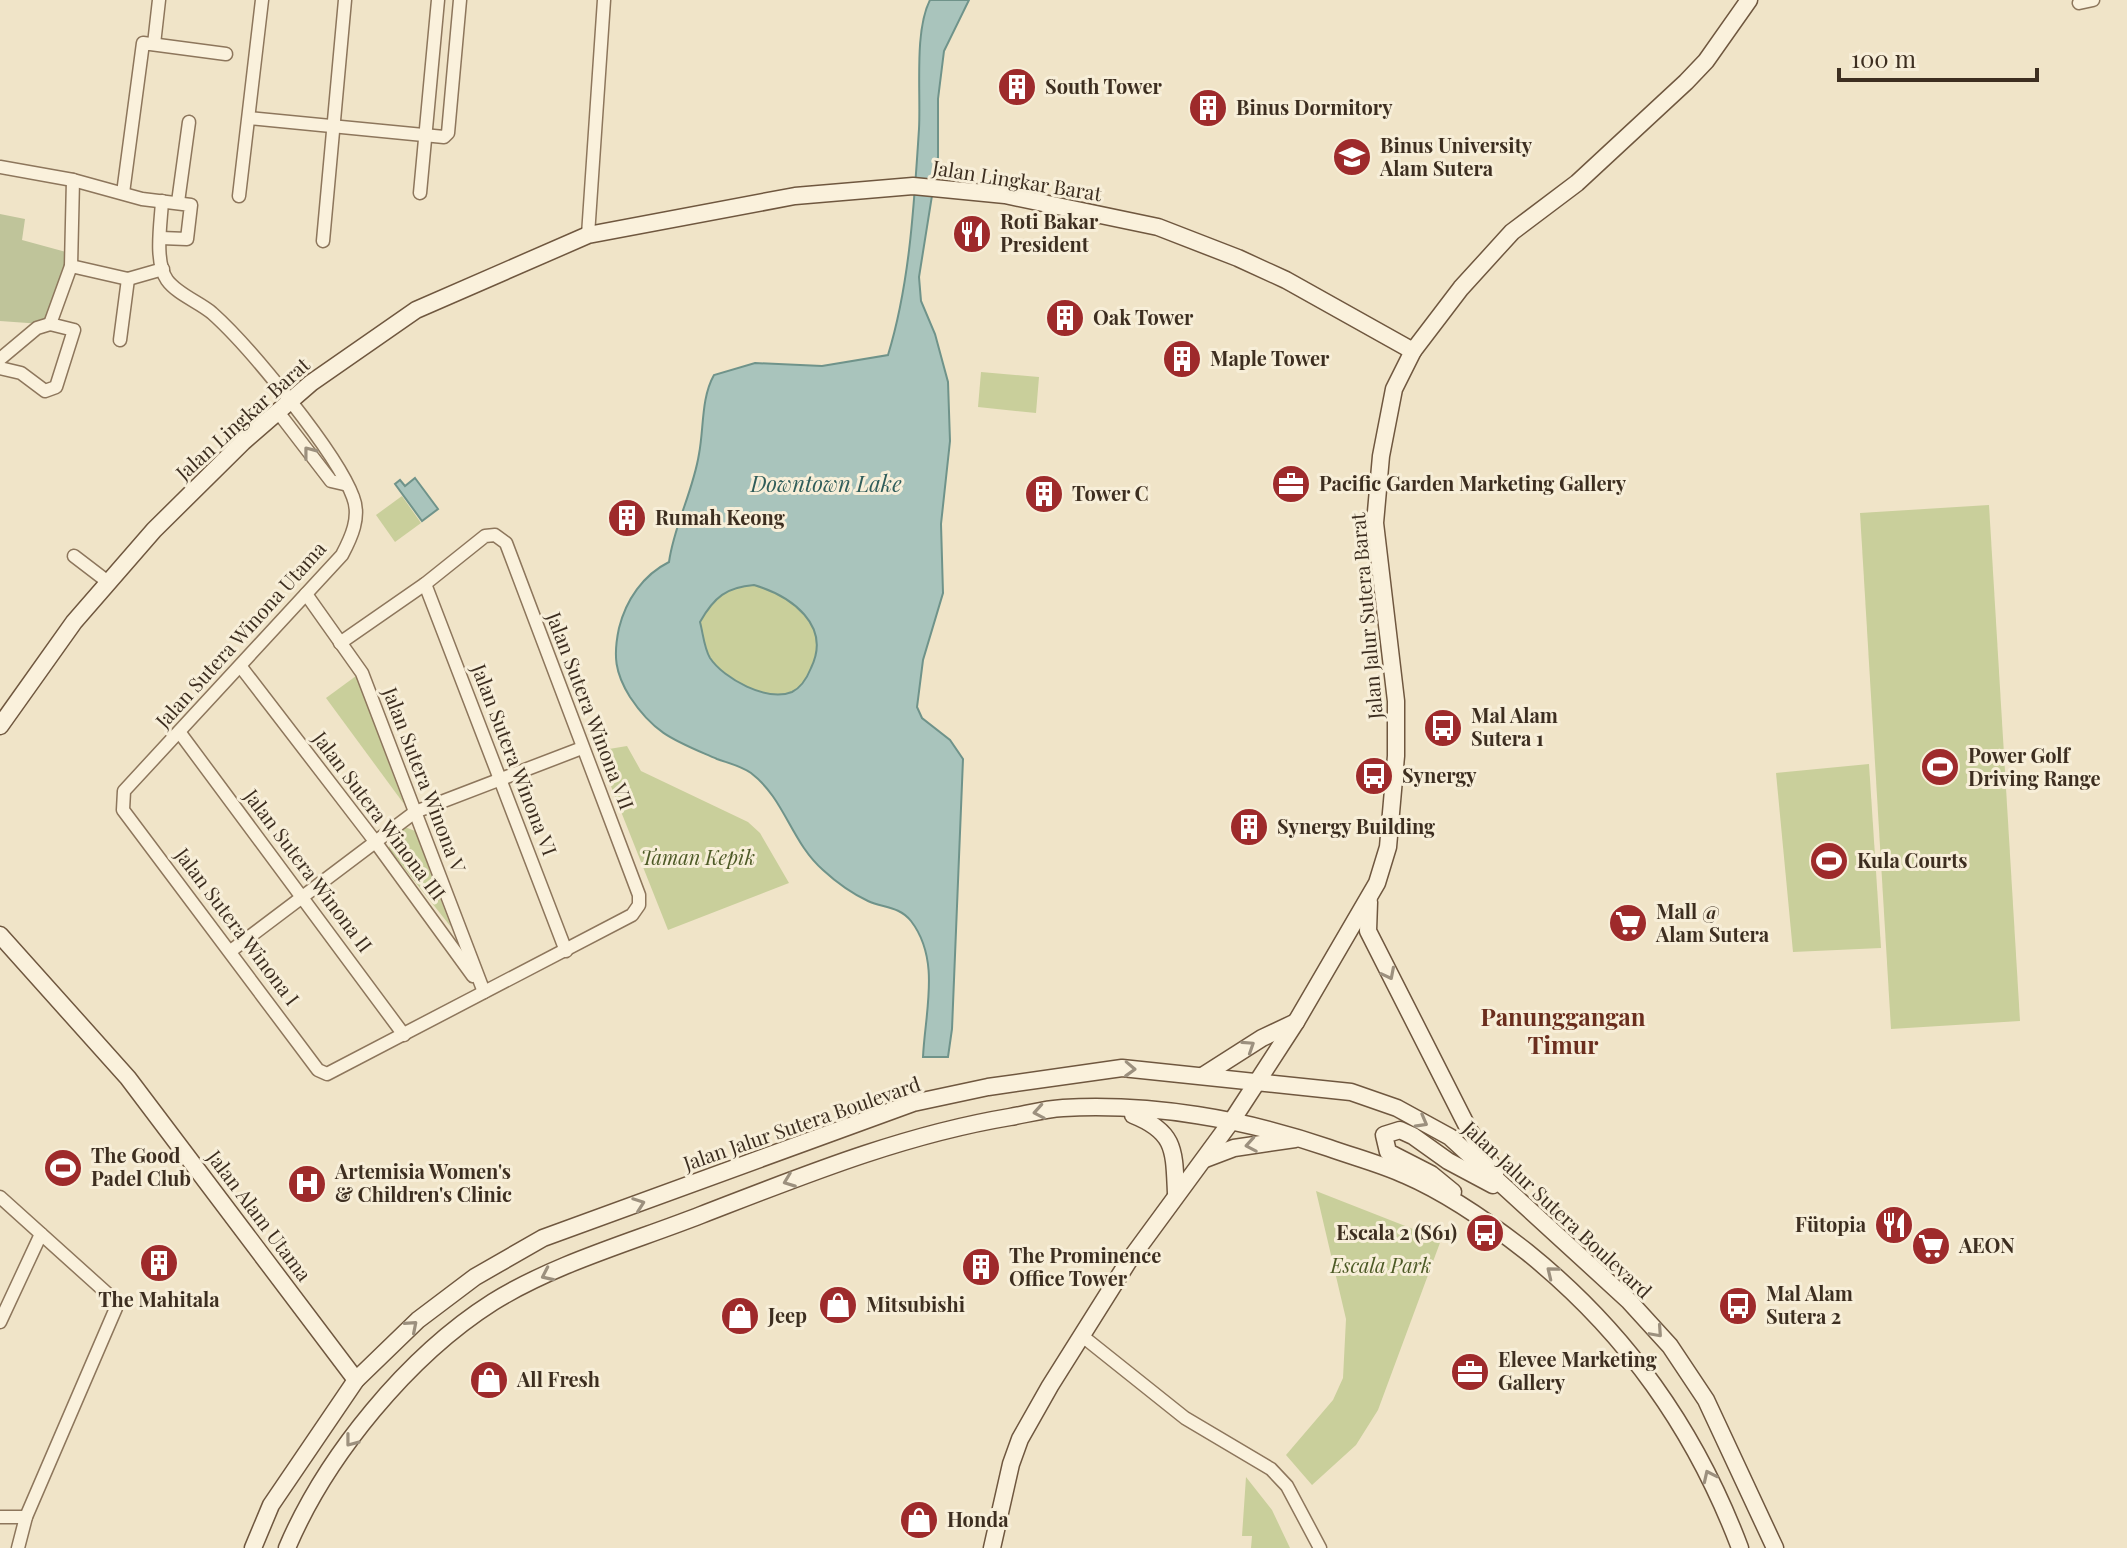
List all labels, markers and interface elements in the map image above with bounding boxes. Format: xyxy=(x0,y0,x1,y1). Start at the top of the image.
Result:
scale bar xyxy=(1839,32,2037,82)
text: 100 m xyxy=(1851,42,1916,74)
building icon: South Tower xyxy=(996,66,1038,108)
place label: South Tower xyxy=(1045,72,1162,99)
building icon: Binus Dormitory xyxy=(1187,87,1229,129)
place label: Binus Dormitory xyxy=(1236,93,1393,120)
place label: Binus University Alam Sutera xyxy=(1379,131,1533,181)
school or university icon: Binus University Alam Sutera xyxy=(1331,136,1373,178)
street label: Jalan Lingkar Barat xyxy=(930,153,1105,206)
place label: Roti Bakar President xyxy=(1000,207,1099,257)
restaurant icon: Roti Bakar President xyxy=(951,213,993,255)
building icon: Oak Tower xyxy=(1044,297,1086,339)
place label: Oak Tower xyxy=(1093,303,1194,330)
building icon: Maple Tower xyxy=(1161,338,1203,380)
place label: Maple Tower xyxy=(1210,344,1330,371)
street label: Jalan Lingkar Barat xyxy=(169,350,315,486)
one-way arrow xyxy=(304,446,318,461)
office icon: Pacific Garden Marketing Gallery xyxy=(1270,463,1312,505)
water label: Downtown Lake xyxy=(749,468,902,498)
place label: Pacific Garden Marketing Gallery xyxy=(1319,469,1627,496)
building icon: Tower C xyxy=(1023,473,1065,515)
place label: Tower C xyxy=(1072,479,1149,506)
building icon: Rumah Keong xyxy=(606,497,648,539)
place label: Rumah Keong xyxy=(655,503,785,530)
street label: Jalan Jalur Sutera Barat xyxy=(1343,511,1388,721)
street label: Jalan Sutera Winona Utama xyxy=(148,535,331,734)
street label: Jalan Sutera Winona VII xyxy=(541,607,642,813)
street label: Jalan Sutera Winona VI xyxy=(466,659,564,859)
street label: Jalan Sutera Winona V xyxy=(377,682,473,876)
place label: Mal Alam Sutera 1 xyxy=(1471,701,1558,751)
bus stop icon: Mal Alam Sutera 1 xyxy=(1422,707,1464,749)
street label: Jalan Sutera Winona III xyxy=(308,727,450,905)
place label: Power Golf Driving Range xyxy=(1968,741,2101,791)
sports icon: Power Golf Driving Range xyxy=(1919,746,1961,788)
bus stop icon: Synergy xyxy=(1353,755,1395,797)
place label: Synergy xyxy=(1402,761,1477,788)
building icon: Synergy Building xyxy=(1228,806,1270,848)
place label: Synergy Building xyxy=(1277,812,1435,839)
sports icon: Kula Courts xyxy=(1808,840,1850,882)
street label: Jalan Sutera Winona II xyxy=(169,841,306,1010)
street label: Jalan Sutera Winona I xyxy=(170,843,304,1011)
park label: Taman Kepik xyxy=(641,843,755,870)
place label: Kula Courts xyxy=(1857,846,1968,873)
place label: Mall @ Alam Sutera xyxy=(1655,897,1770,947)
supermarket icon: Mall @ Alam Sutera xyxy=(1607,902,1649,944)
one-way arrow xyxy=(1380,965,1395,980)
district label: Panunggangan Timur xyxy=(1481,1000,1646,1060)
one-way arrow xyxy=(1240,1041,1255,1056)
one-way arrow xyxy=(1124,1061,1137,1078)
street label: Jalan Jalur Sutera Boulevard xyxy=(678,1069,924,1176)
one-way arrow xyxy=(1032,1102,1046,1119)
one-way arrow xyxy=(1413,1112,1428,1128)
street label: Jalan Jalur Sutera Boulevard xyxy=(1457,1113,1659,1304)
one-way arrow xyxy=(1244,1136,1258,1153)
place label: The Good Padel Club xyxy=(91,1141,191,1191)
street label: Jalan Alam Utama xyxy=(201,1143,318,1286)
sports icon: The Good Padel Club xyxy=(42,1147,84,1189)
place label: Artemisia Women's & Children's Clinic xyxy=(334,1157,512,1207)
hospital icon: Artemisia Women's & Children's Clinic xyxy=(286,1163,328,1205)
one-way arrow xyxy=(783,1171,797,1188)
one-way arrow xyxy=(631,1197,645,1213)
restaurant icon: Fütopia xyxy=(1873,1204,1915,1246)
place label: Fütopia xyxy=(1795,1210,1867,1237)
bus stop icon: Escala 2 (S61) xyxy=(1464,1212,1506,1254)
place label: Escala 2 (S61) xyxy=(1336,1218,1457,1245)
supermarket icon: AEON xyxy=(1910,1225,1952,1267)
place label: AEON xyxy=(1958,1231,2015,1258)
place label: The Prominence Office Tower xyxy=(1009,1241,1161,1291)
building icon: The Mahitala xyxy=(138,1242,180,1284)
building icon: The Prominence Office Tower xyxy=(960,1246,1002,1288)
park label: Escala Park xyxy=(1330,1251,1431,1278)
one-way arrow xyxy=(540,1265,555,1281)
one-way arrow xyxy=(1546,1268,1561,1282)
place label: Mal Alam Sutera 2 xyxy=(1766,1279,1853,1329)
shop icon: Mitsubishi xyxy=(817,1284,859,1326)
place label: The Mahitala xyxy=(98,1285,220,1312)
bus stop icon: Mal Alam Sutera 2 xyxy=(1717,1285,1759,1327)
place label: Mitsubishi xyxy=(866,1290,965,1317)
shop icon: Jeep xyxy=(719,1295,761,1337)
place label: Jeep xyxy=(767,1301,807,1328)
one-way arrow xyxy=(402,1321,417,1336)
one-way arrow xyxy=(1647,1322,1661,1337)
place label: Elevee Marketing Gallery xyxy=(1498,1345,1657,1395)
office icon: Elevee Marketing Gallery xyxy=(1449,1351,1491,1393)
shop icon: All Fresh xyxy=(468,1359,510,1401)
place label: All Fresh xyxy=(516,1365,600,1392)
one-way arrow xyxy=(347,1432,361,1447)
one-way arrow xyxy=(1703,1470,1719,1485)
shop icon: Honda xyxy=(898,1499,940,1541)
place label: Honda xyxy=(947,1505,1009,1532)

